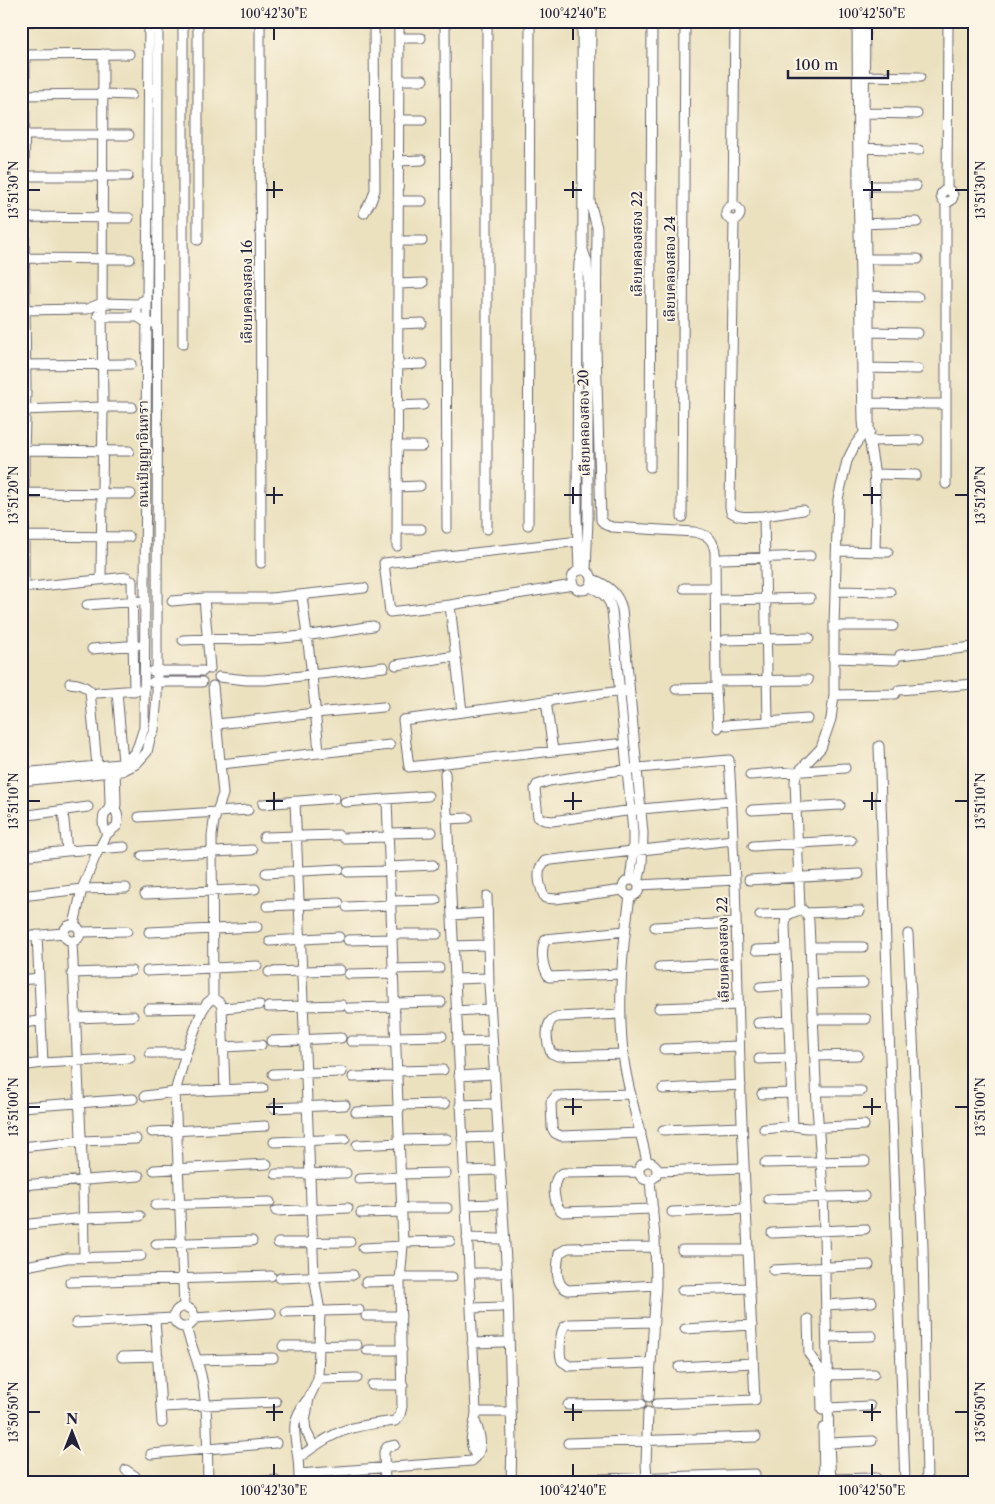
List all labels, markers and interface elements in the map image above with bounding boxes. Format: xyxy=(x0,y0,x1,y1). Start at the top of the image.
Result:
text: 100°42'30"E xyxy=(241,6,307,21)
text: 100°42'40"E xyxy=(540,6,606,21)
text: 100°42'50"E xyxy=(839,6,905,21)
scale bar xyxy=(788,48,888,80)
text: 100 m xyxy=(795,55,838,74)
text: 13°51'30"N xyxy=(6,161,21,219)
text: 13°51'30"N xyxy=(973,161,988,219)
street label: เลียบคลองสอง 22 xyxy=(628,191,646,297)
street label: เลียบคลองสอง 24 xyxy=(661,216,679,322)
street label: เลียบคลองสอง 16 xyxy=(238,240,256,344)
street label: เลียบคลองสอง 20 xyxy=(574,369,594,477)
street label: ถนนปัญญาอินทรา xyxy=(134,400,152,508)
text: 13°51'20"N xyxy=(6,466,21,524)
text: 13°51'20"N xyxy=(973,466,988,524)
text: 13°51'10"N xyxy=(6,773,21,829)
text: 13°51'10"N xyxy=(973,773,988,829)
street label: เลียบคลองสอง 22 xyxy=(713,897,733,1003)
text: 13°51'00"N xyxy=(6,1077,21,1137)
text: 13°51'00"N xyxy=(973,1077,988,1137)
text: 13°50'50"N xyxy=(6,1382,21,1442)
text: 13°50'50"N xyxy=(973,1382,988,1442)
north arrow xyxy=(48,1406,98,1456)
text: N xyxy=(66,1410,78,1428)
text: 100°42'30"E xyxy=(241,1483,307,1498)
text: 100°42'40"E xyxy=(540,1483,606,1498)
text: 100°42'50"E xyxy=(839,1483,905,1498)

